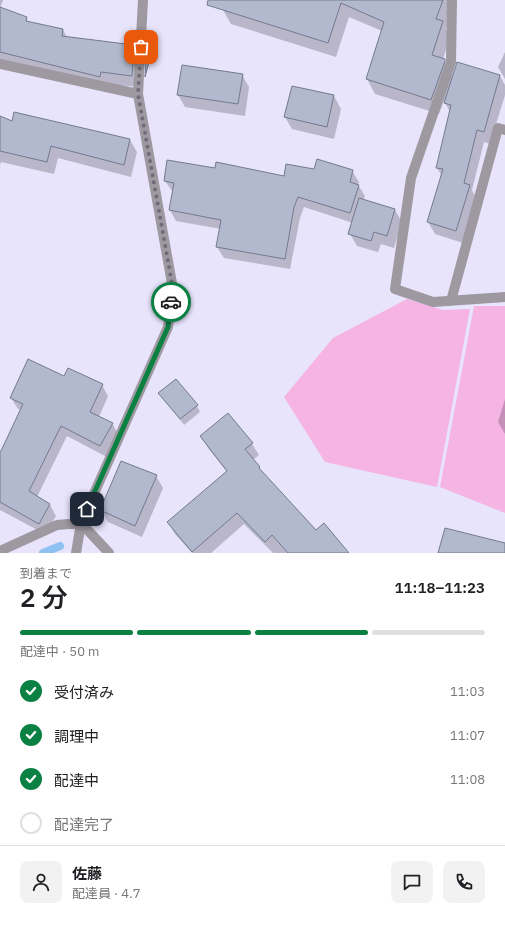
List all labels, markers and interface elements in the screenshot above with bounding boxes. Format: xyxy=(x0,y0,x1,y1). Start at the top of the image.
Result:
pin xyxy=(124,30,158,64)
icon: bag xyxy=(130,36,152,58)
courier xyxy=(151,282,191,322)
icon: car xyxy=(160,291,182,313)
pin xyxy=(70,492,104,526)
icon: home xyxy=(76,498,98,520)
text: 到着まで xyxy=(20,565,72,582)
text: 11:18–11:23 xyxy=(395,578,485,597)
text: 2 分 xyxy=(20,580,68,614)
text: 配達中 · 50 m xyxy=(20,643,99,660)
icon: check xyxy=(20,680,42,702)
text: 受付済み xyxy=(54,683,114,702)
text: 11:03 xyxy=(450,683,485,700)
icon: check xyxy=(20,724,42,746)
text: 調理中 xyxy=(54,727,99,746)
text: 11:07 xyxy=(450,727,485,744)
icon: check xyxy=(20,768,42,790)
text: 配達中 xyxy=(54,771,99,790)
text: 11:08 xyxy=(450,771,485,788)
text: 配達完了 xyxy=(54,815,114,834)
button: person xyxy=(20,861,62,903)
button: chat xyxy=(391,861,433,903)
button: phone xyxy=(443,861,485,903)
text: 佐藤 xyxy=(72,864,102,883)
text: 配達員 · 4.7 xyxy=(72,885,141,902)

